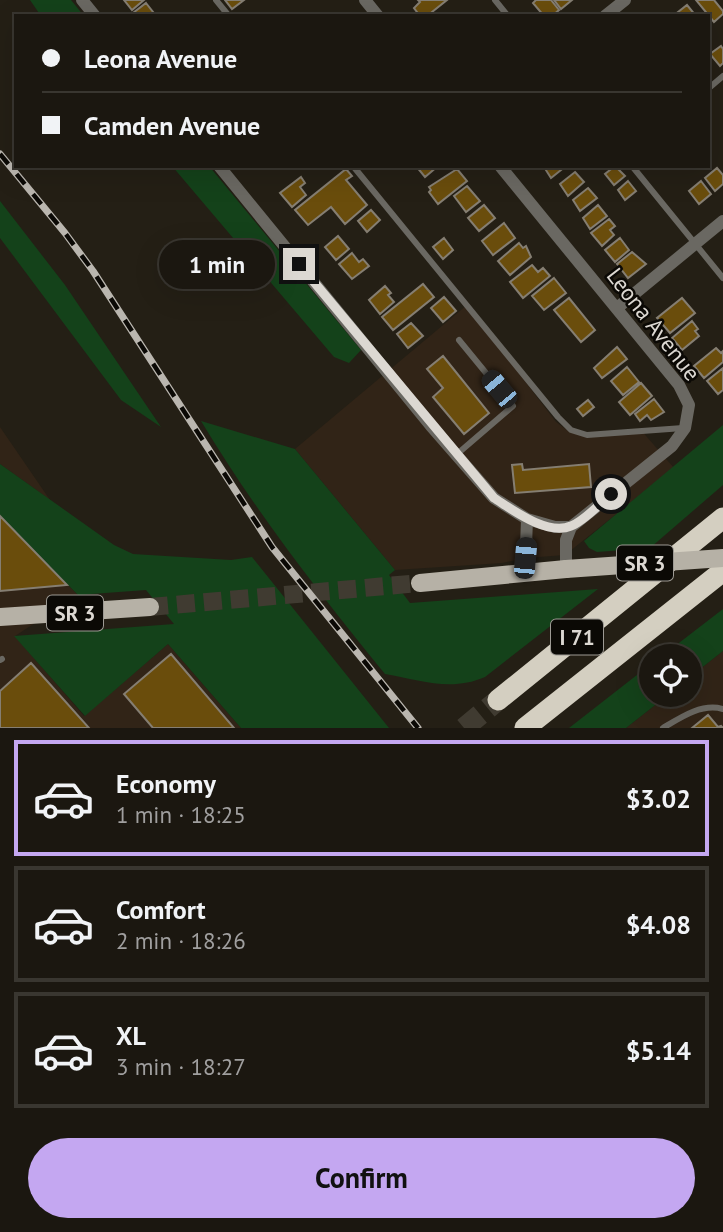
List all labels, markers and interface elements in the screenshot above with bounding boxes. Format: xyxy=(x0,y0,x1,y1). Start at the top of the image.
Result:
text: Leona Avenue xyxy=(84,42,237,75)
text: Camden Avenue xyxy=(84,109,260,142)
callout: 1 min xyxy=(159,240,274,288)
route end xyxy=(283,248,315,280)
text: 1 min xyxy=(189,250,245,279)
street label: Leona Avenue xyxy=(601,262,707,386)
car xyxy=(478,366,521,412)
route start xyxy=(595,478,627,510)
car xyxy=(513,536,538,580)
road number: SR 3 xyxy=(617,546,673,580)
road number: SR 3 xyxy=(47,596,103,630)
road number: I 71 xyxy=(551,620,603,654)
map controls xyxy=(639,644,702,707)
button: locate xyxy=(639,644,702,707)
icon: car xyxy=(32,767,95,830)
text: Economy xyxy=(116,767,216,800)
text: $3.02 xyxy=(626,782,691,815)
text: 1 min · 18:25 xyxy=(116,800,246,829)
icon: car xyxy=(32,893,95,956)
text: Comfort xyxy=(116,893,206,926)
text: $4.08 xyxy=(626,908,691,941)
text: 2 min · 18:26 xyxy=(116,926,246,955)
icon: car xyxy=(32,1019,95,1082)
text: XL xyxy=(116,1019,146,1052)
text: $5.14 xyxy=(626,1034,691,1067)
text: 3 min · 18:27 xyxy=(116,1052,246,1081)
button: Confirm xyxy=(28,1138,695,1218)

